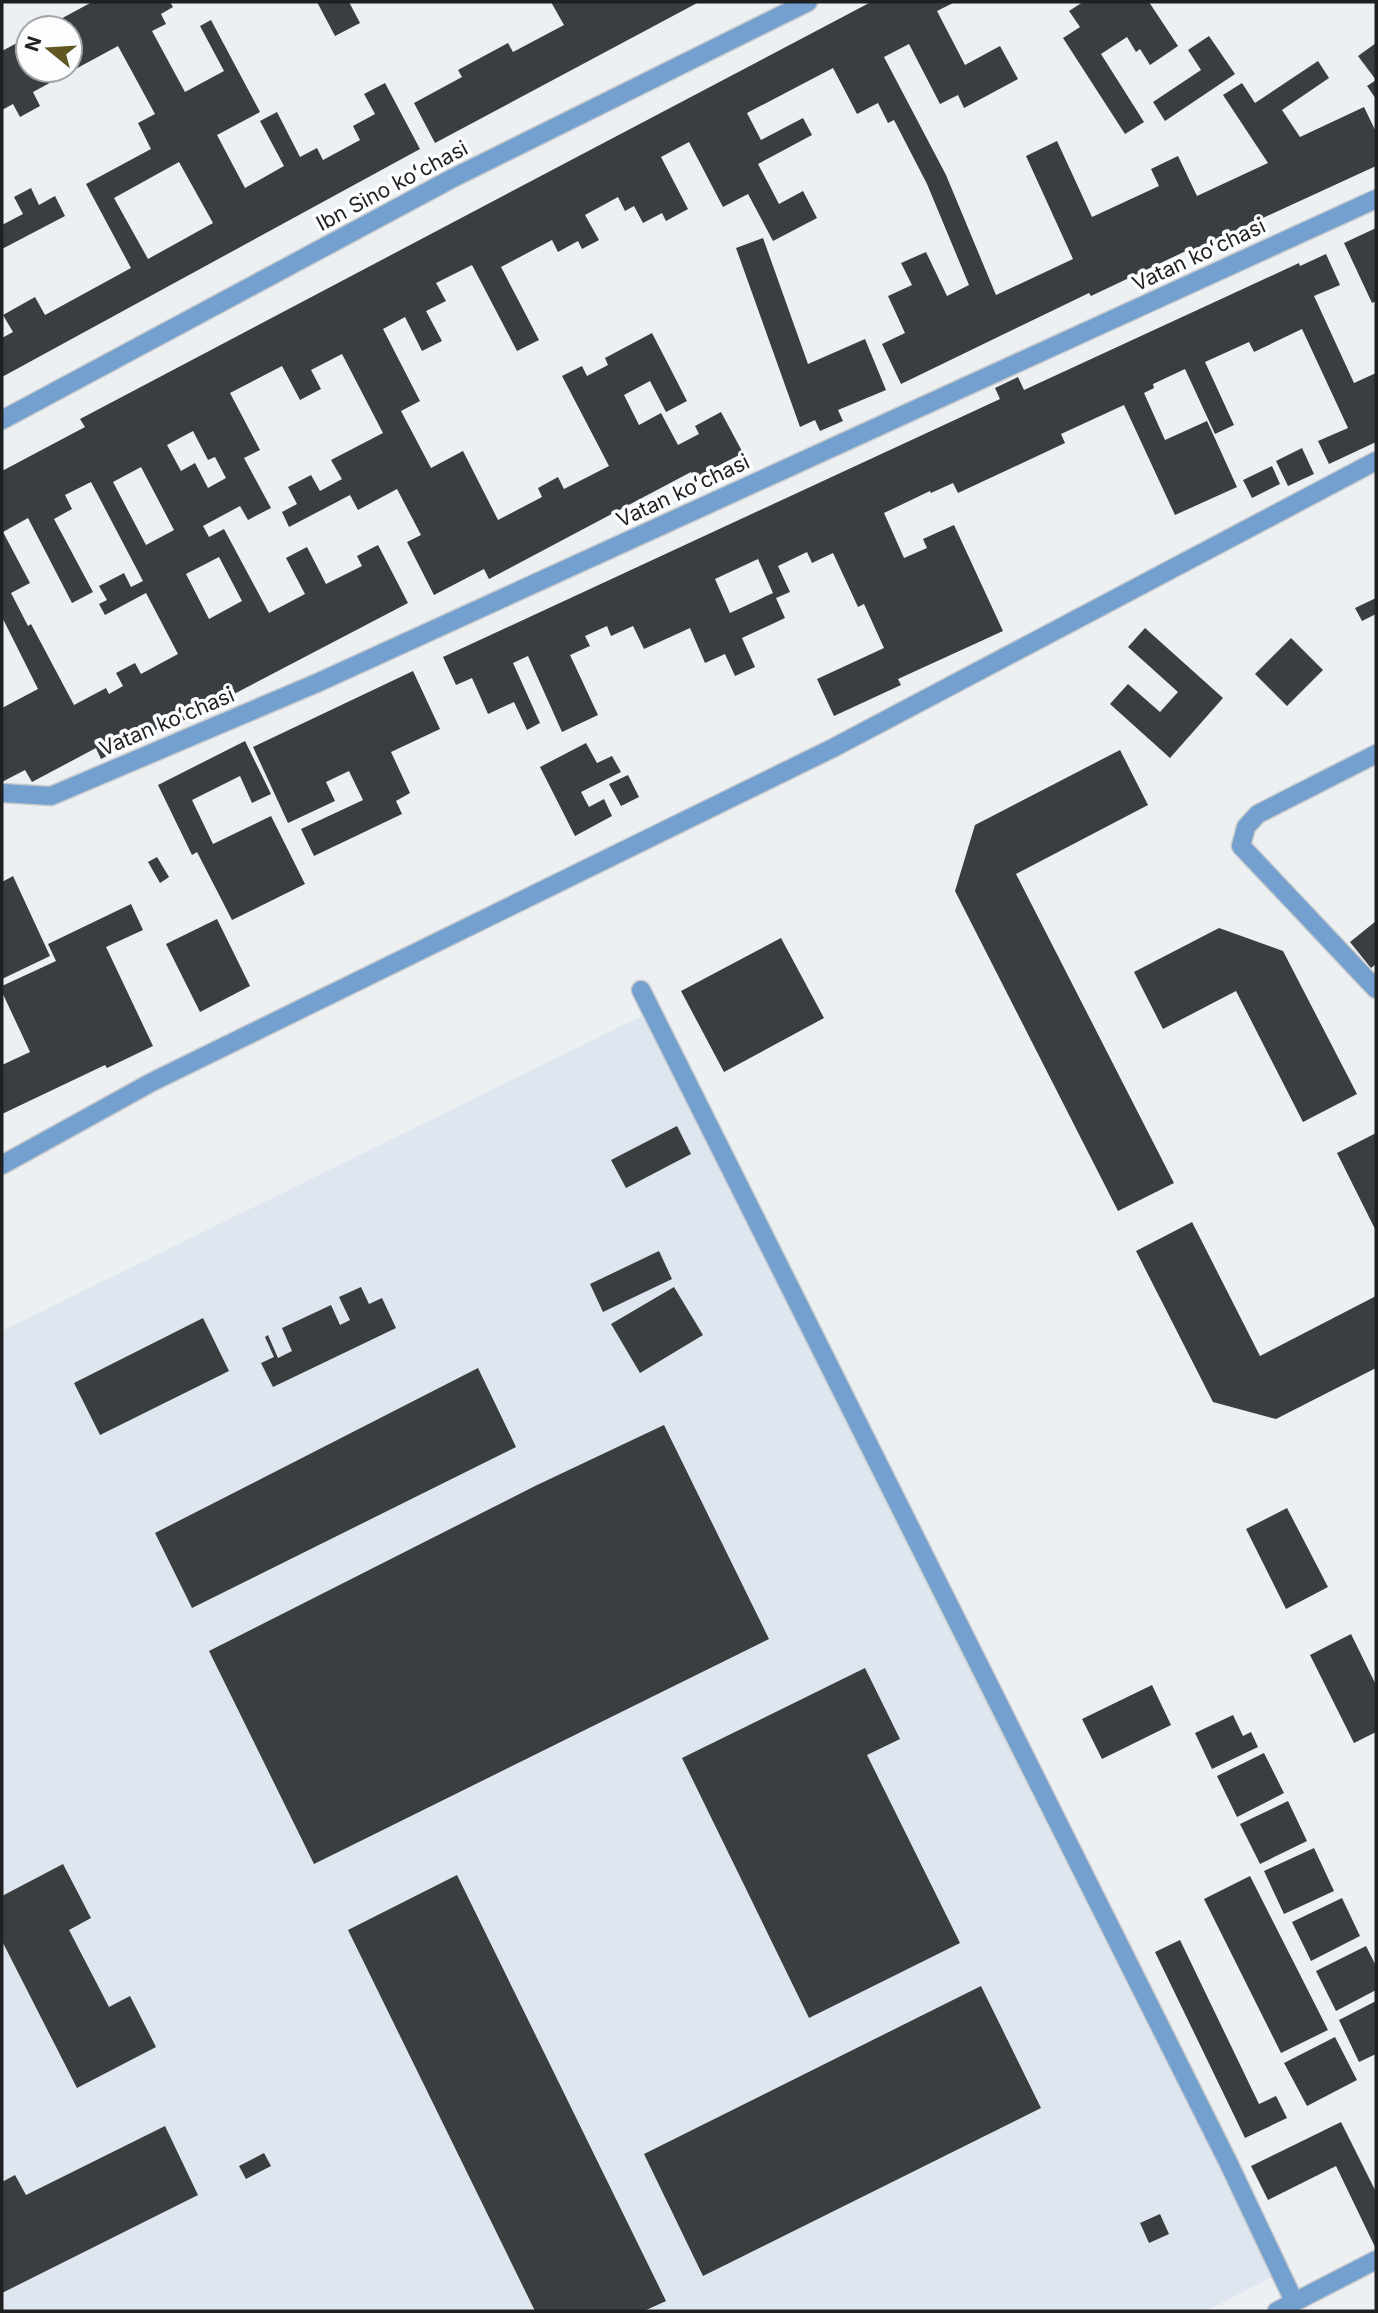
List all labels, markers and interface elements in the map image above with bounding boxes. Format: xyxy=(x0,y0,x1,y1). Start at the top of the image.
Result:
north arrow xyxy=(14,14,84,84)
text: N xyxy=(20,33,46,54)
street label: Ibn Sino koʻchasi xyxy=(312,135,472,236)
street label: Vatan koʻchasi xyxy=(1128,213,1269,296)
street label: Vatan koʻchasi xyxy=(612,449,753,532)
street label: Vatan koʻchasi xyxy=(96,682,238,761)

